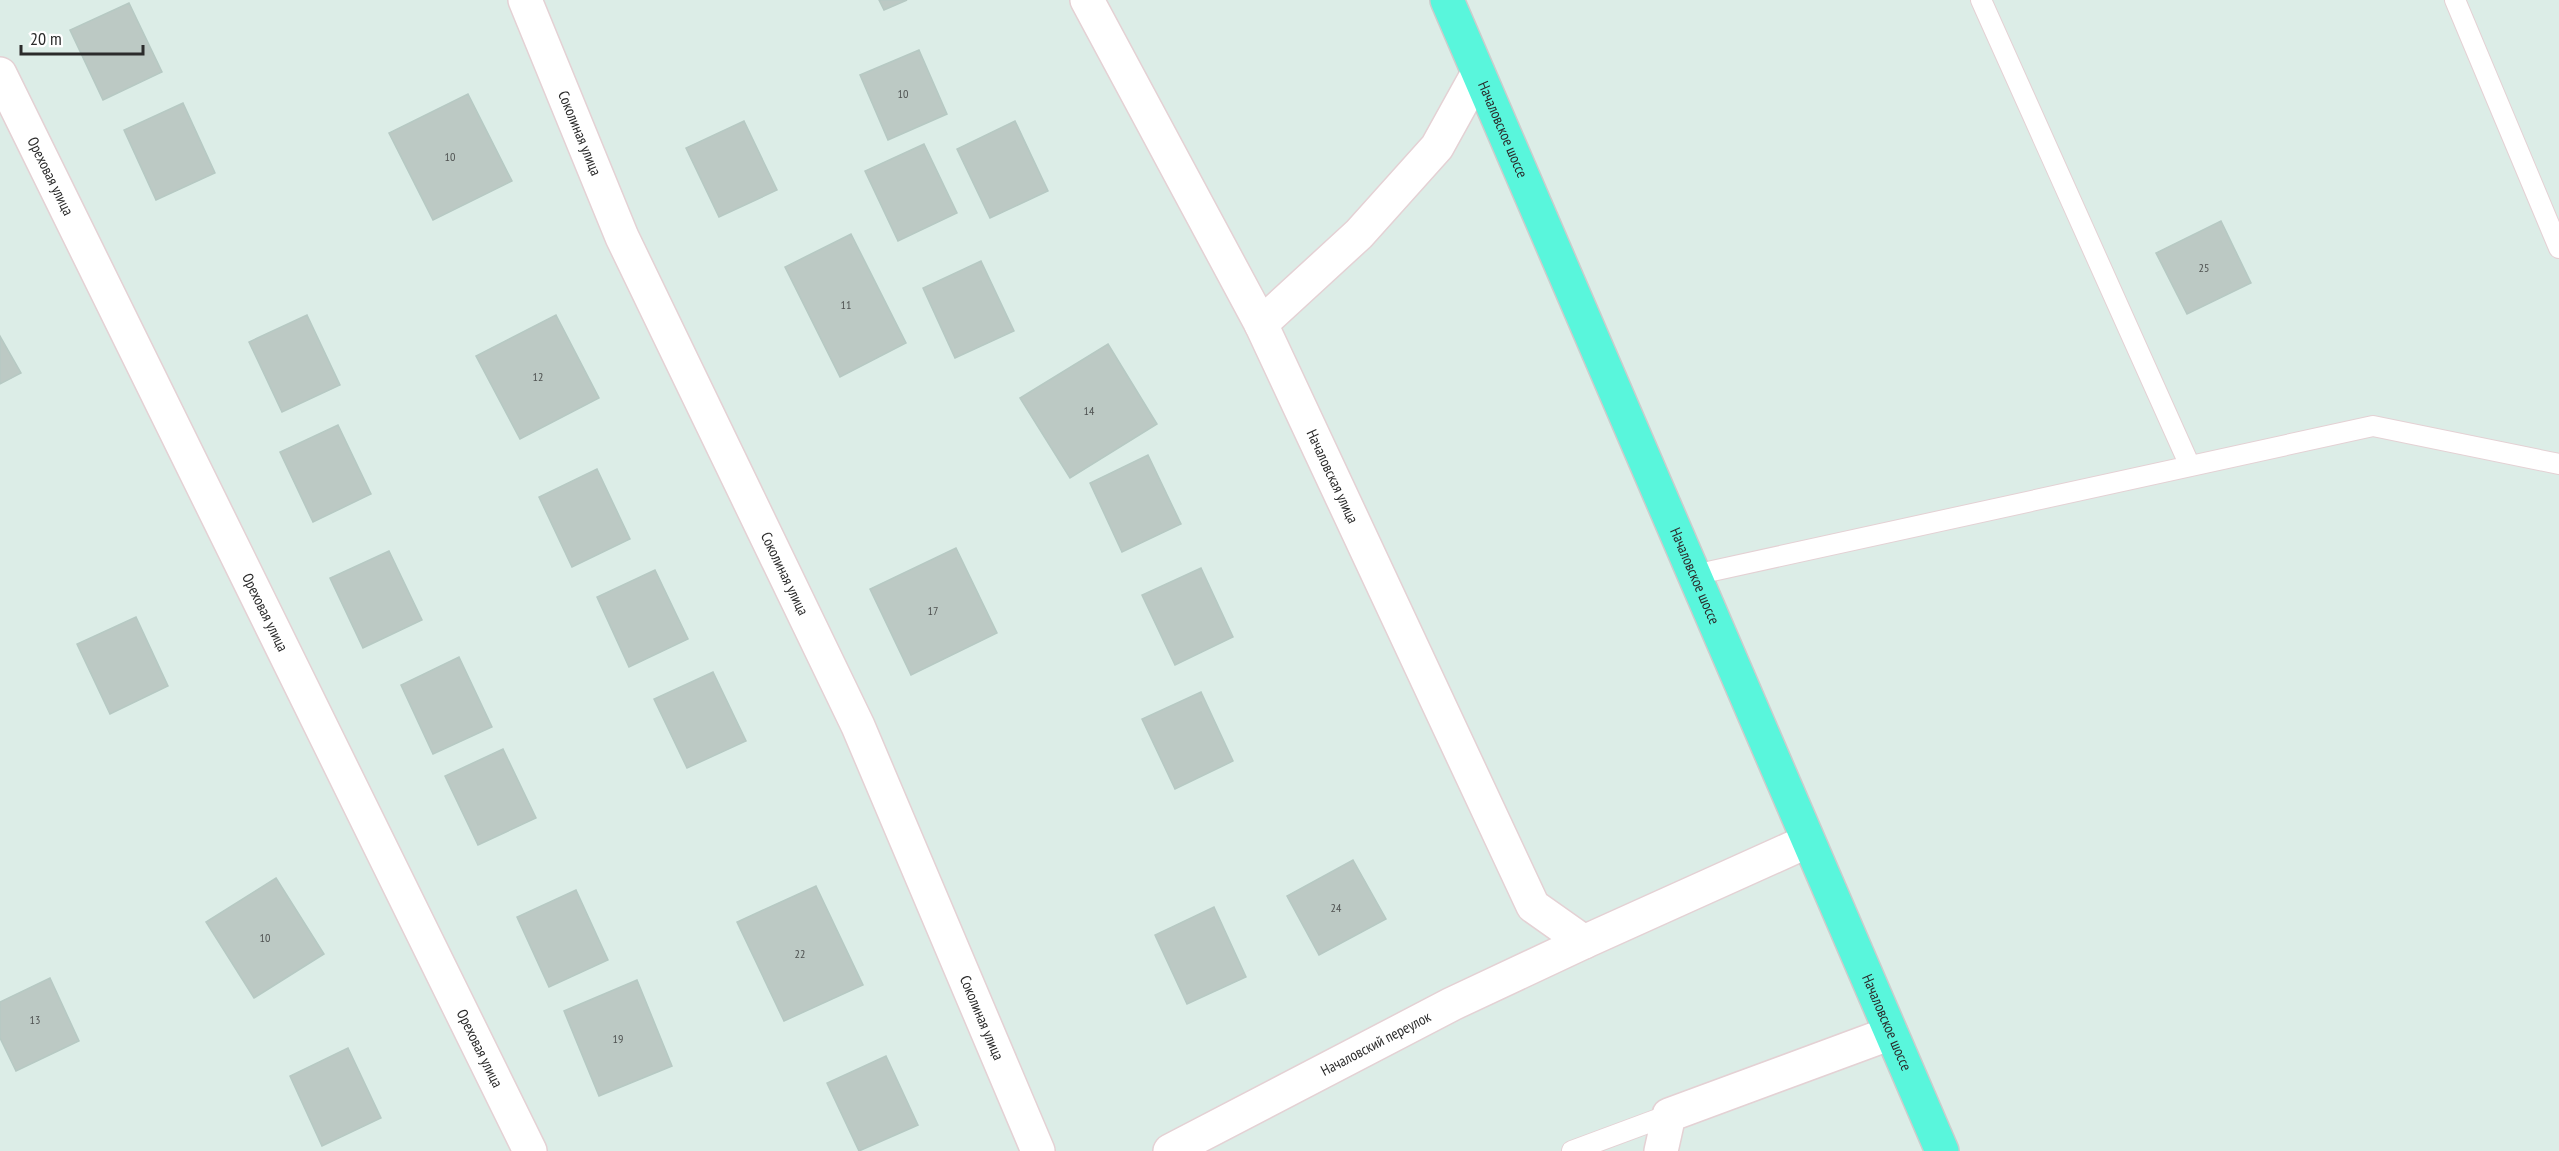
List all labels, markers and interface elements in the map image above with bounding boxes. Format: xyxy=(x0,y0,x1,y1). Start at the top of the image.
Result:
scale bar xyxy=(21,18,142,56)
text: 20 m xyxy=(30,27,62,50)
street label: Началовское шоссе xyxy=(1474,78,1532,181)
house number: 10 xyxy=(898,86,908,101)
street label: Соколиная улица xyxy=(554,88,606,178)
street label: Ореховая улица xyxy=(23,134,78,218)
house number: 10 xyxy=(445,149,455,164)
house number: 25 xyxy=(2199,260,2209,275)
house number: 11 xyxy=(841,297,851,312)
house number: 12 xyxy=(533,369,543,384)
house number: 14 xyxy=(1084,403,1095,418)
street label: Началовская улица xyxy=(1303,426,1363,526)
street label: Началовское шоссе xyxy=(1666,525,1724,627)
street label: Соколиная улица xyxy=(757,529,813,618)
street label: Ореховая улица xyxy=(238,570,293,654)
house number: 17 xyxy=(928,603,938,618)
house number: 24 xyxy=(1331,900,1342,915)
house number: 10 xyxy=(260,930,270,945)
house number: 22 xyxy=(795,946,805,961)
street label: Началовское шоссе xyxy=(1858,971,1916,1073)
street label: Соколиная улица xyxy=(956,972,1008,1063)
street label: Ореховая улица xyxy=(453,1006,507,1091)
street label: Началовский переулок xyxy=(1317,1007,1434,1080)
house number: 13 xyxy=(30,1012,40,1027)
house number: 19 xyxy=(613,1031,623,1046)

